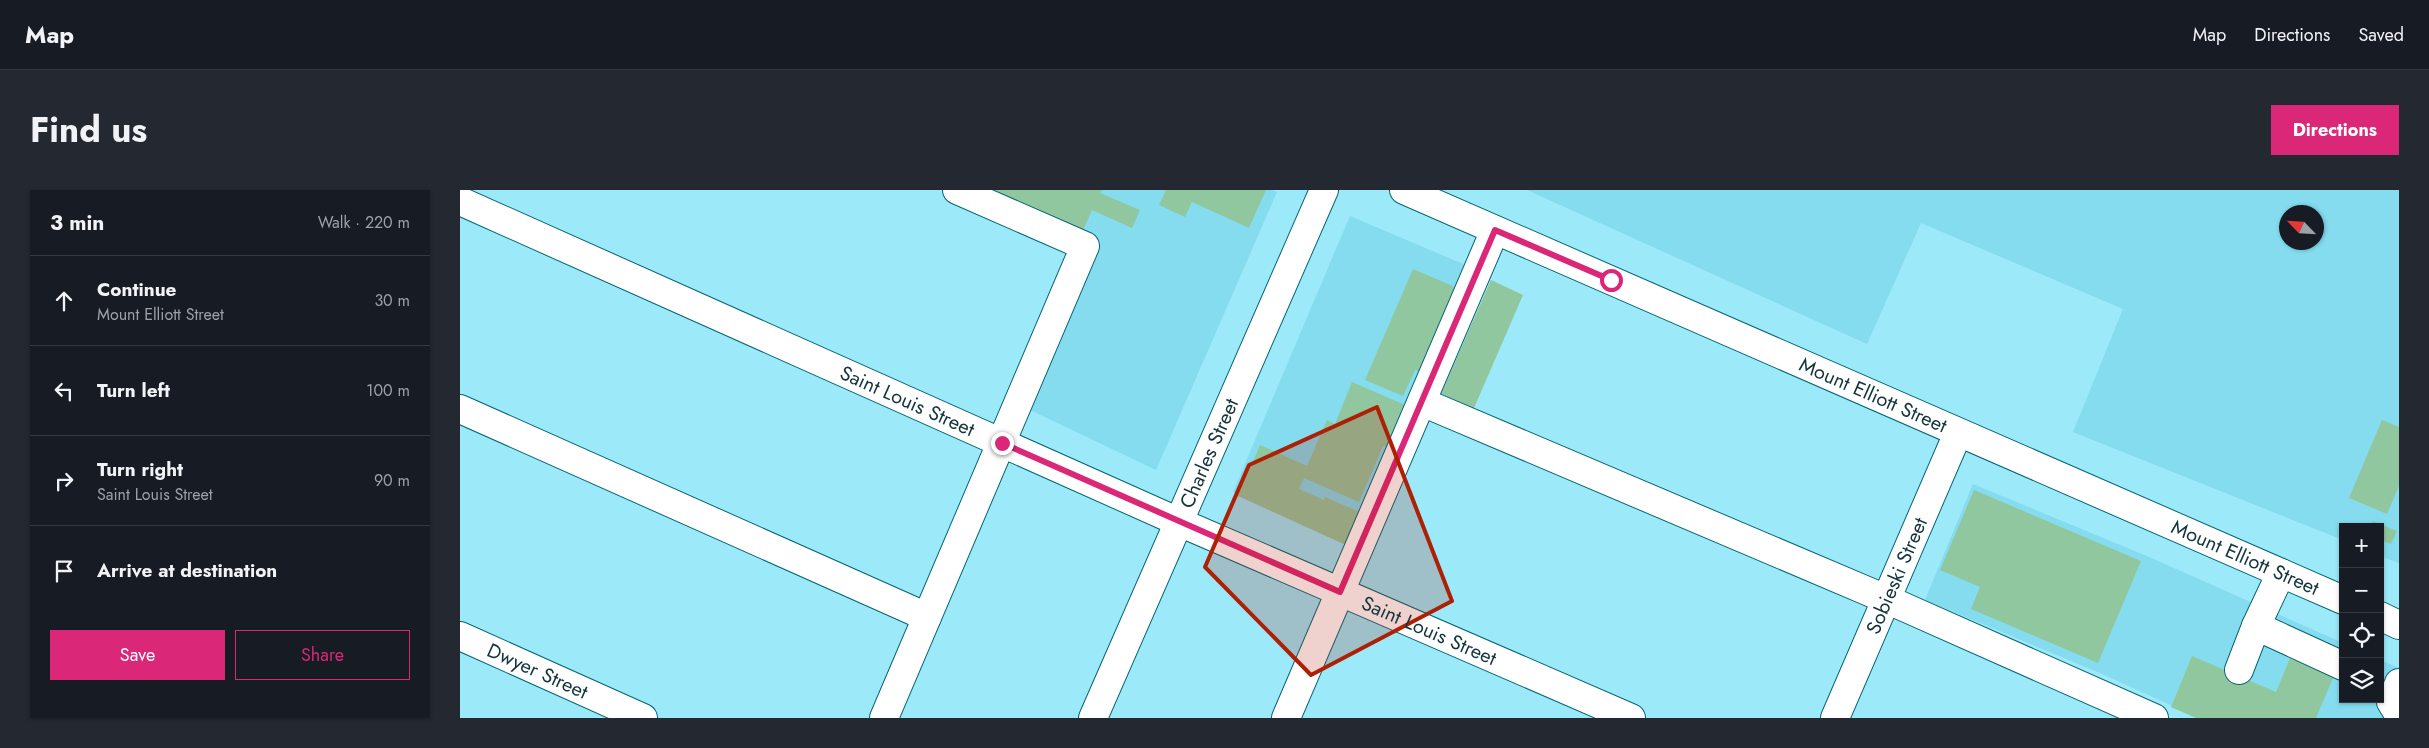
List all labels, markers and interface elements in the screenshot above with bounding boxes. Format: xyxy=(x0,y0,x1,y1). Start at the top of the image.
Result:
text: Map xyxy=(25,17,74,52)
text: Map xyxy=(2193,22,2226,48)
text: Directions xyxy=(2254,22,2330,48)
text: Saved xyxy=(2358,22,2404,48)
text: Find us xyxy=(30,105,147,155)
button: Directions xyxy=(2271,105,2399,155)
north arrow xyxy=(2279,205,2324,250)
text: 3 min xyxy=(50,208,104,238)
text: Walk · 220 m xyxy=(318,211,410,234)
route start xyxy=(1600,269,1623,292)
text: Continue xyxy=(97,276,176,303)
icon: ahead xyxy=(50,287,78,315)
text: 30 m xyxy=(374,289,410,312)
text: Mount Elliott Street xyxy=(97,303,224,326)
street label: Mount Elliott Street xyxy=(1795,350,1952,440)
street label: Saint Louis Street xyxy=(836,358,980,444)
icon: left xyxy=(50,377,78,405)
text: Turn left xyxy=(97,377,170,404)
text: 100 m xyxy=(366,379,410,402)
street label: Charles Street xyxy=(1172,393,1246,513)
route end xyxy=(991,432,1014,455)
text: Turn right xyxy=(97,456,183,483)
icon: right xyxy=(50,467,78,495)
text: 90 m xyxy=(374,469,410,492)
text: Saint Louis Street xyxy=(97,483,213,506)
street label: Mount Elliott Street xyxy=(2167,512,2324,602)
street label: Sobieski Street xyxy=(1858,513,1935,639)
map controls xyxy=(2339,523,2384,703)
button: + xyxy=(2339,523,2384,568)
icon: arrive xyxy=(50,557,78,585)
text: Arrive at destination xyxy=(97,557,277,584)
button: − xyxy=(2339,568,2384,613)
street label: Saint Louis Street xyxy=(1357,588,1501,673)
button: locate xyxy=(2339,613,2384,658)
button: Save xyxy=(50,630,225,680)
button: Share xyxy=(235,630,410,680)
street label: Dwyer Street xyxy=(483,636,593,706)
button: layers xyxy=(2339,658,2384,703)

